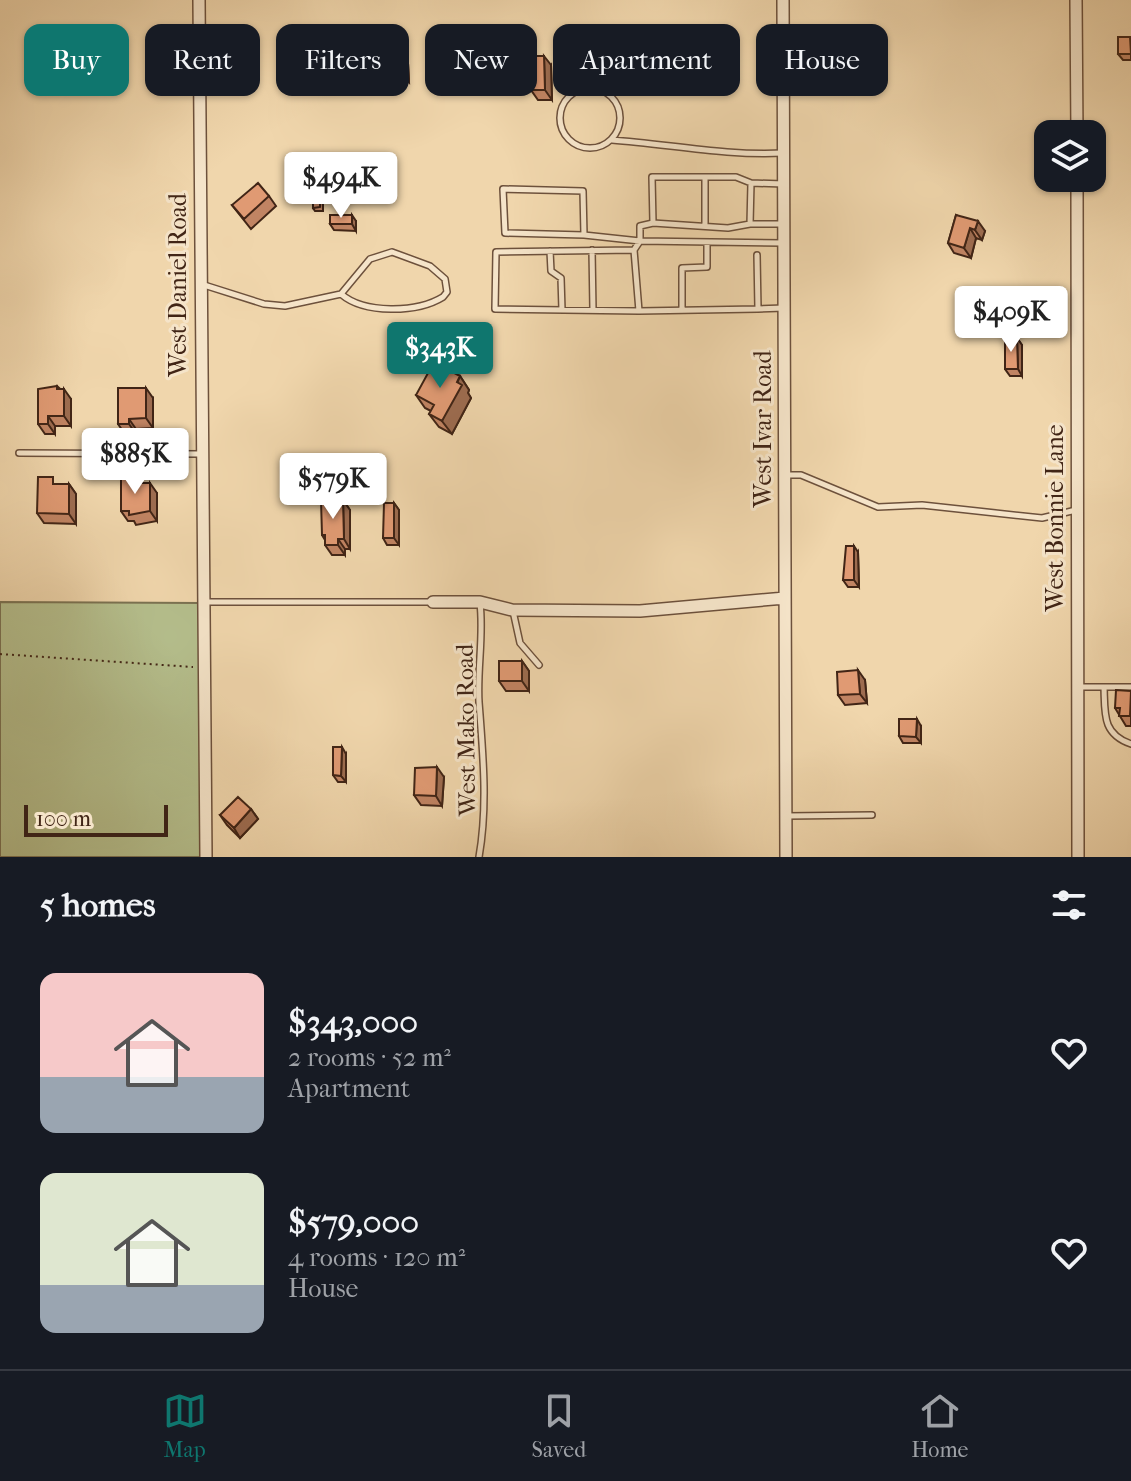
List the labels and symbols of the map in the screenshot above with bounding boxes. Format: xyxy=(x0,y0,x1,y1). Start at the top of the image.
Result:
pin: $494K xyxy=(285,152,397,220)
street label: West Daniel Road xyxy=(164,192,192,378)
pin: $409K xyxy=(955,286,1067,354)
pin: $343K xyxy=(384,322,496,390)
street label: West Ivar Road xyxy=(749,350,777,508)
street label: West Bonnie Lane xyxy=(1041,424,1069,613)
pin: $885K xyxy=(79,428,191,496)
pin: $579K xyxy=(277,453,389,521)
street label: West Mako Road xyxy=(450,643,482,817)
scale bar xyxy=(24,801,168,837)

